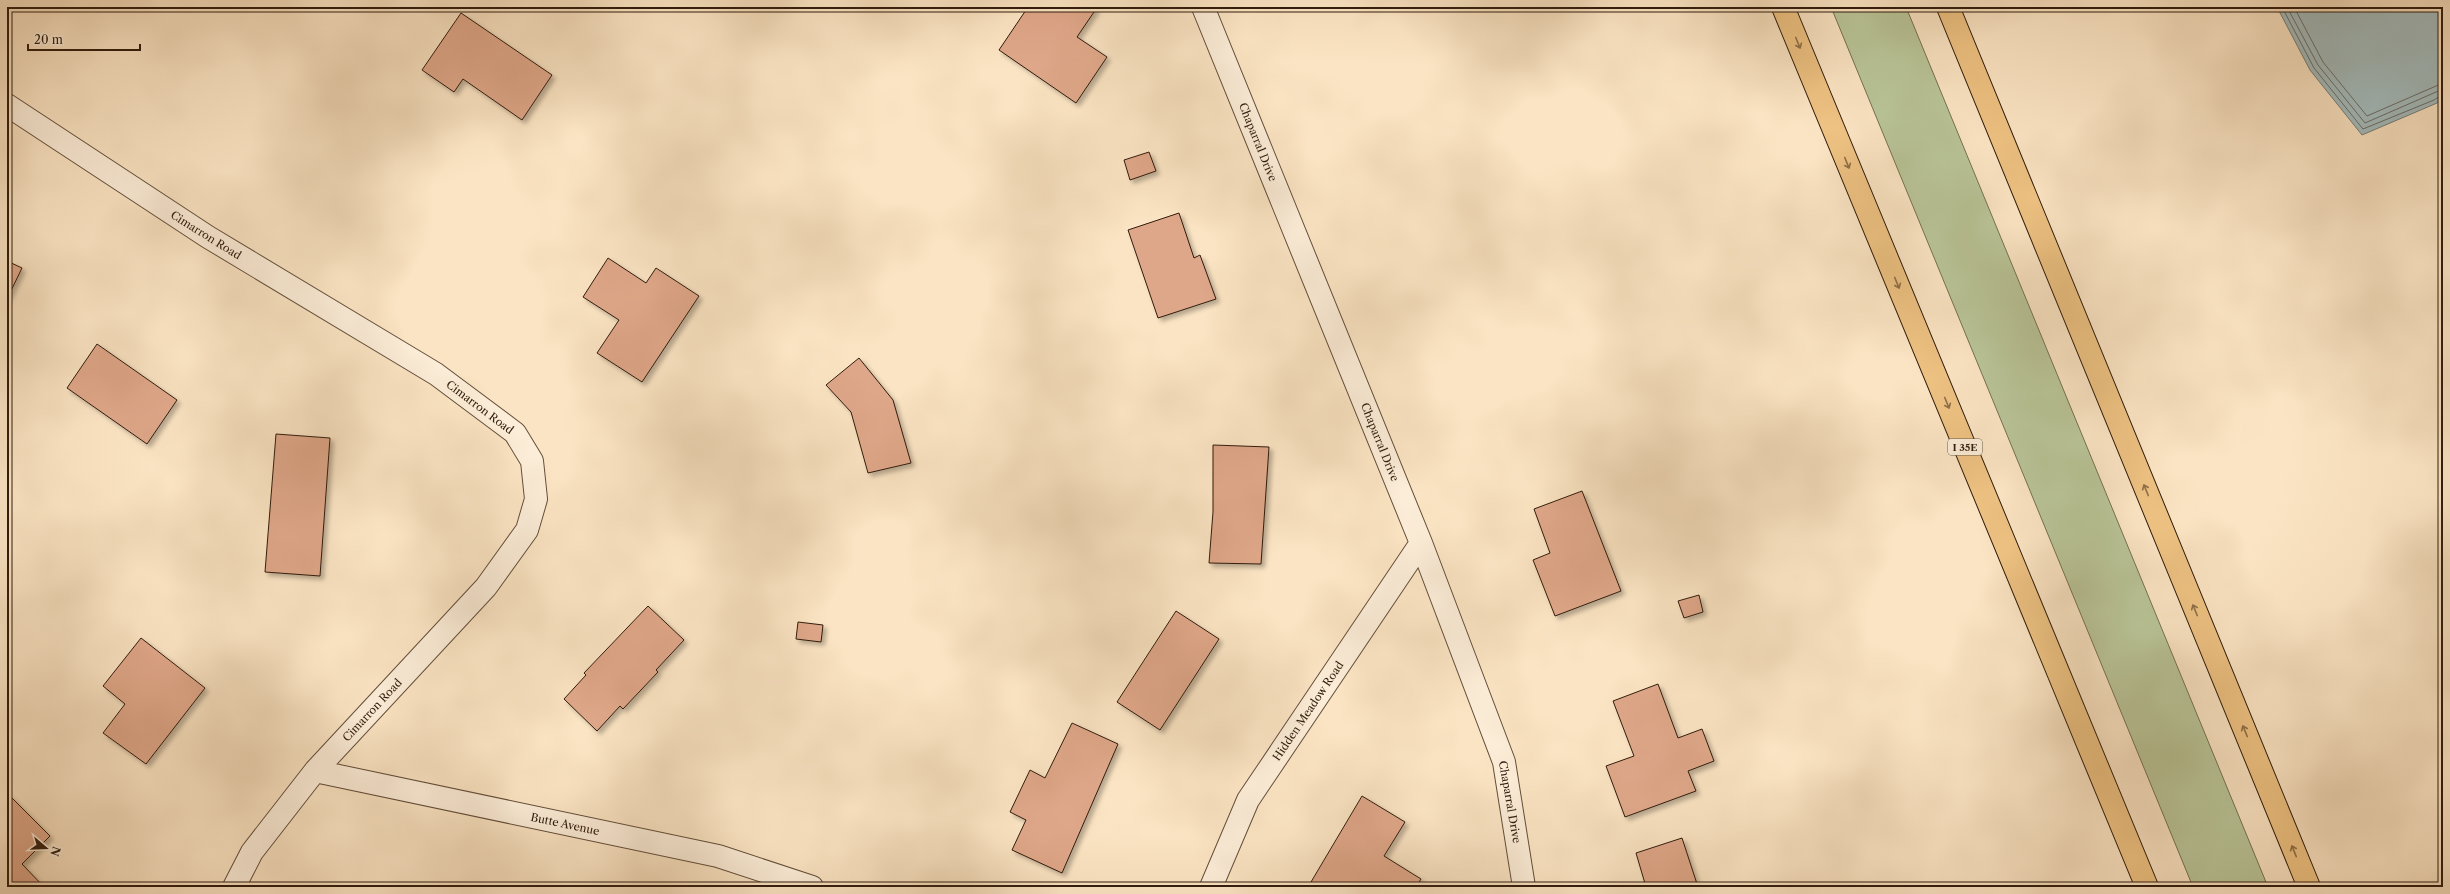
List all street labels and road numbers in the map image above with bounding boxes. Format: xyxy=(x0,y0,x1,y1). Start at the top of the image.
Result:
street label: Chaparral Drive xyxy=(1236,101,1280,183)
street label: Cimarron Road xyxy=(168,208,244,262)
street label: Cimarron Road xyxy=(444,377,517,437)
street label: Chaparral Drive xyxy=(1358,401,1402,483)
road number: I 35E xyxy=(1948,439,1982,455)
street label: Hidden Meadow Road xyxy=(1269,658,1347,763)
street label: Cimarron Road xyxy=(339,675,405,744)
street label: Chaparral Drive xyxy=(1496,760,1524,844)
street label: Butte Avenue xyxy=(529,810,601,838)

